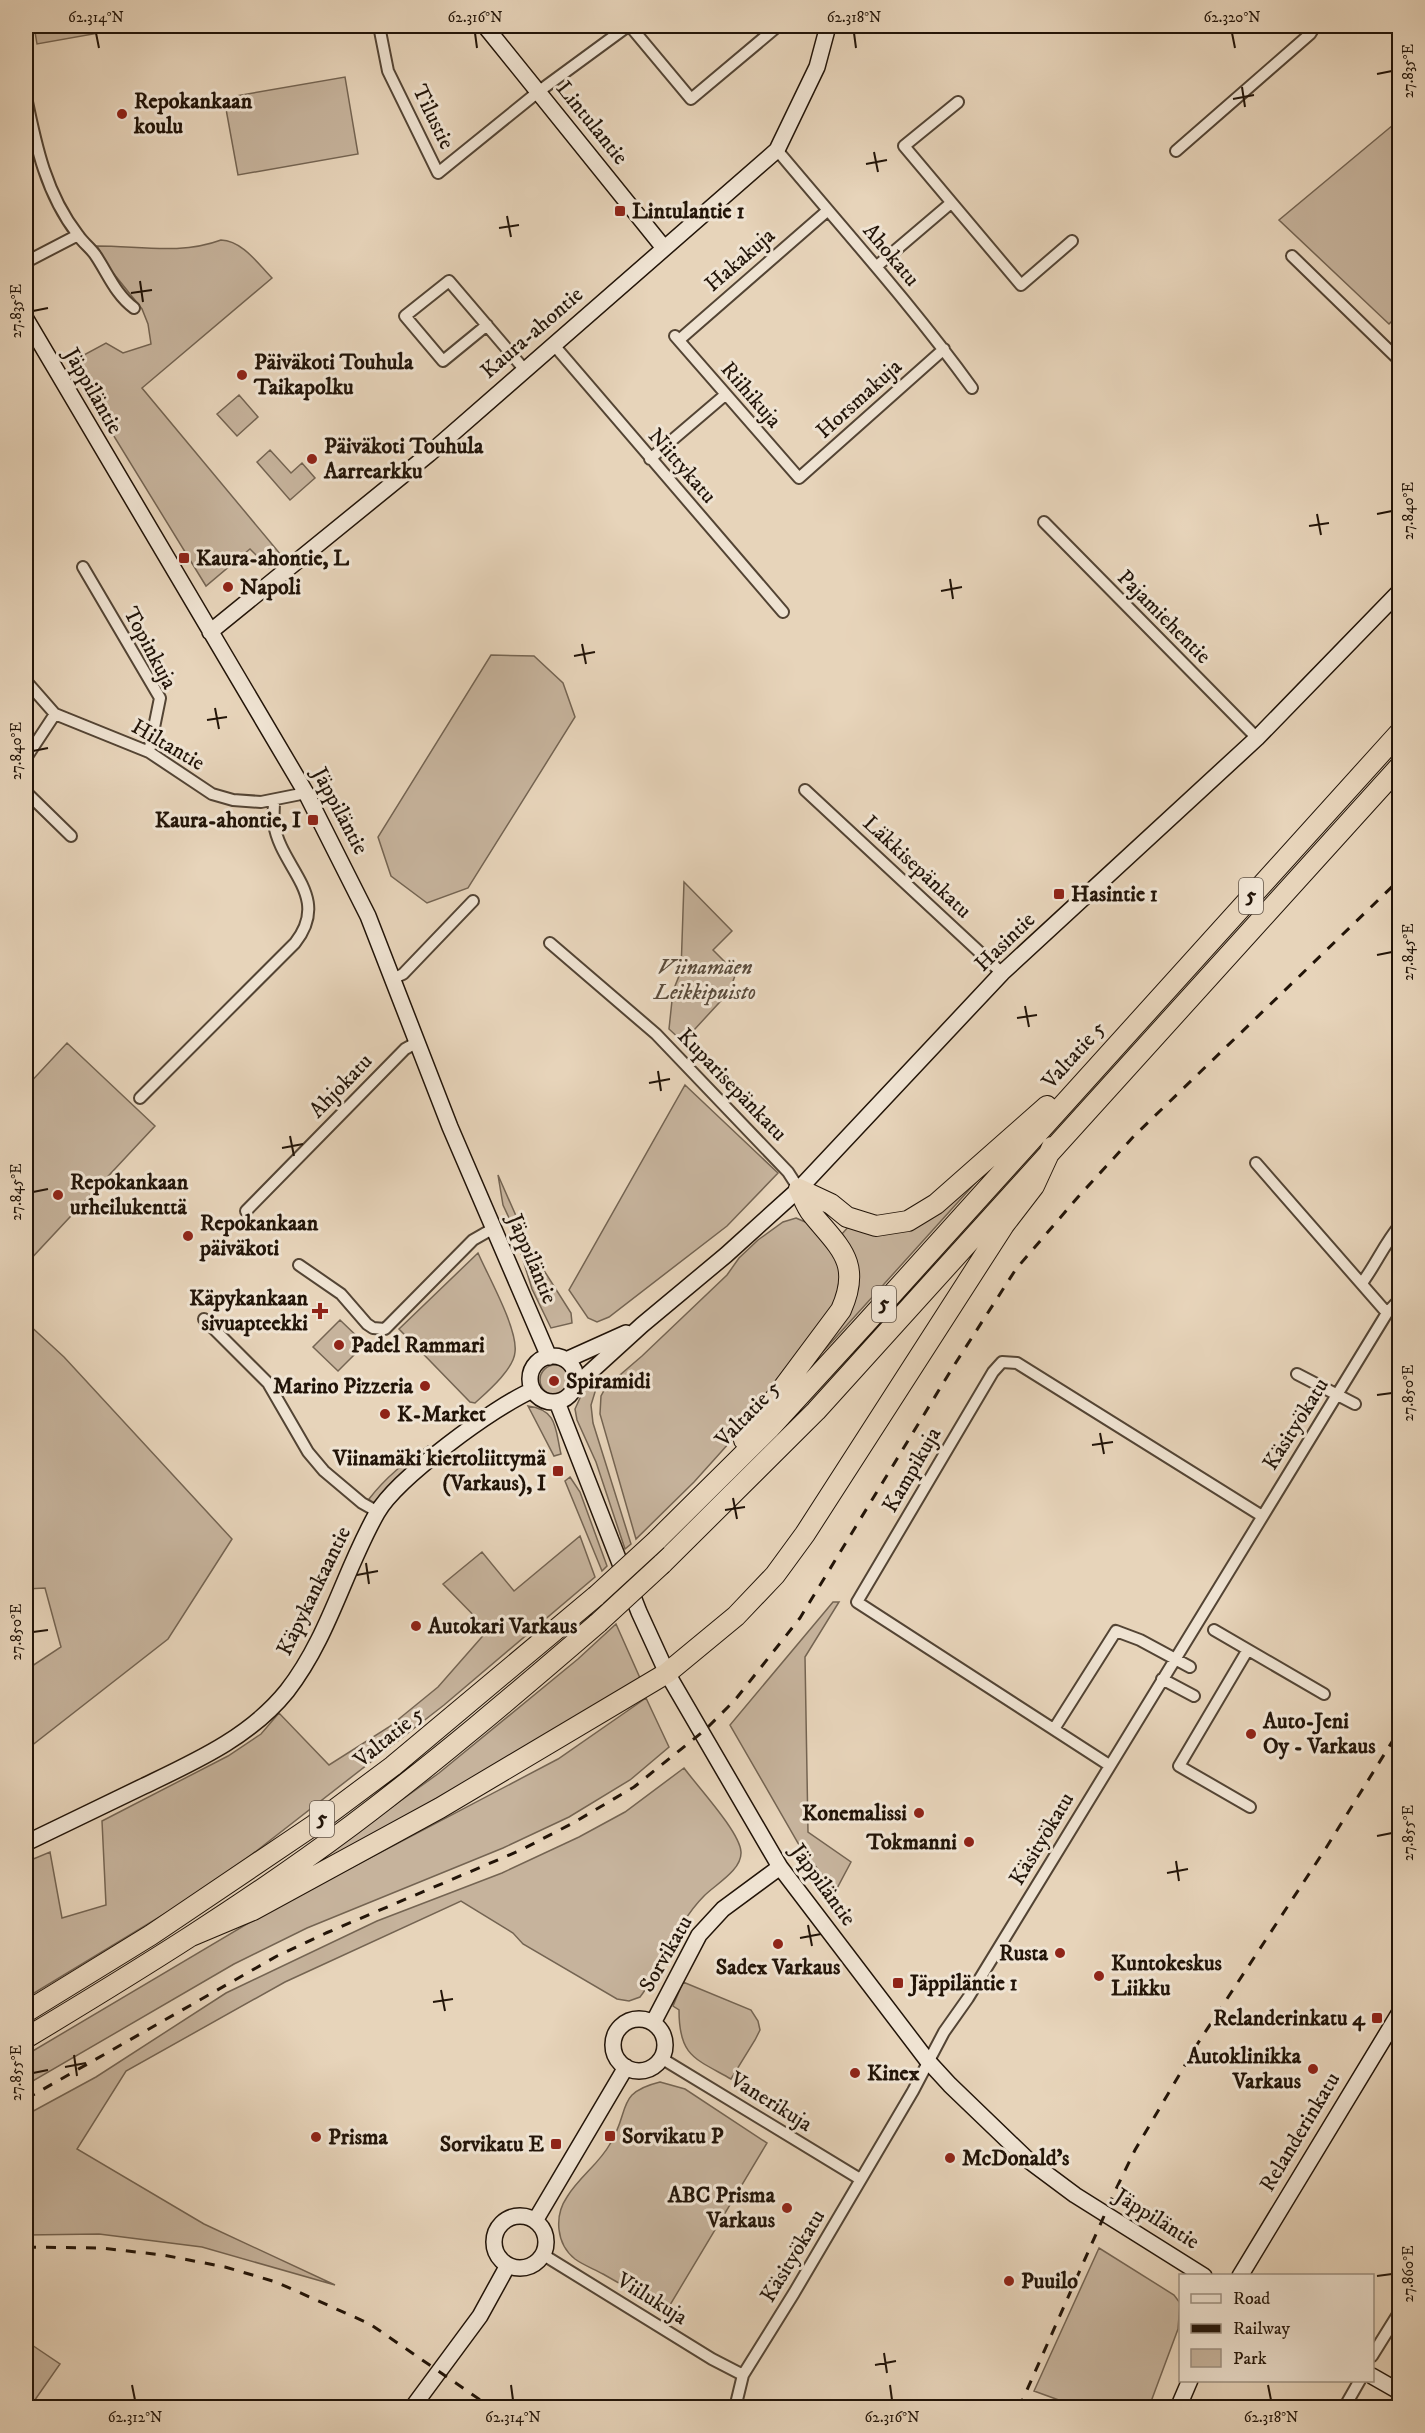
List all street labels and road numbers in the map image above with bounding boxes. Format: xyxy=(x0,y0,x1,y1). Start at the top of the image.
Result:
street label: Lintulantie xyxy=(550,76,634,170)
street label: Tilustie xyxy=(406,80,460,154)
street label: Ahokatu xyxy=(857,218,925,292)
street label: Hakakuja xyxy=(699,222,781,298)
street label: Kaura-ahontie xyxy=(475,281,589,385)
street label: Jäppiläntie xyxy=(57,341,128,439)
street label: Horsmakuja xyxy=(810,353,908,445)
street label: Riihikuja xyxy=(715,356,788,434)
street label: Niittykatu xyxy=(642,423,722,509)
street label: Pajamiehentie xyxy=(1111,564,1217,670)
street label: Topinkuja xyxy=(117,602,183,694)
street label: Hiltantie xyxy=(126,713,210,777)
street label: Jäppiläntie xyxy=(305,761,374,859)
street label: Läkkisepänkatu xyxy=(857,810,977,924)
road number: 5 xyxy=(1239,878,1263,914)
street label: Hasintie xyxy=(969,907,1041,977)
street label: Valtatie 5 xyxy=(1036,1015,1112,1095)
street label: Kuparisepänkatu xyxy=(671,1023,793,1147)
street label: Ahjokatu xyxy=(304,1048,378,1124)
street label: Jäppiläntie xyxy=(500,1208,563,1308)
road number: 5 xyxy=(872,1286,896,1322)
street label: Käsityökatu xyxy=(1257,1373,1335,1475)
street label: Valtatie 5 xyxy=(709,1375,786,1454)
street label: Kampikuja xyxy=(877,1422,948,1518)
street label: Käpykankaantie xyxy=(271,1522,357,1660)
street label: Valtatie 5 xyxy=(348,1701,430,1774)
street label: Käsityökatu xyxy=(1004,1788,1080,1890)
road number: 5 xyxy=(310,1801,334,1837)
street label: Jäppiläntie xyxy=(783,1837,862,1931)
street label: Sorvikatu xyxy=(633,1911,699,1997)
street label: Vanerikuja xyxy=(724,2066,818,2138)
street label: Relanderinkatu xyxy=(1254,2067,1346,2197)
street label: Jäppiläntie xyxy=(1108,2181,1204,2256)
street label: Käsityökatu xyxy=(755,2205,831,2307)
street label: Viilukuja xyxy=(611,2266,693,2332)

